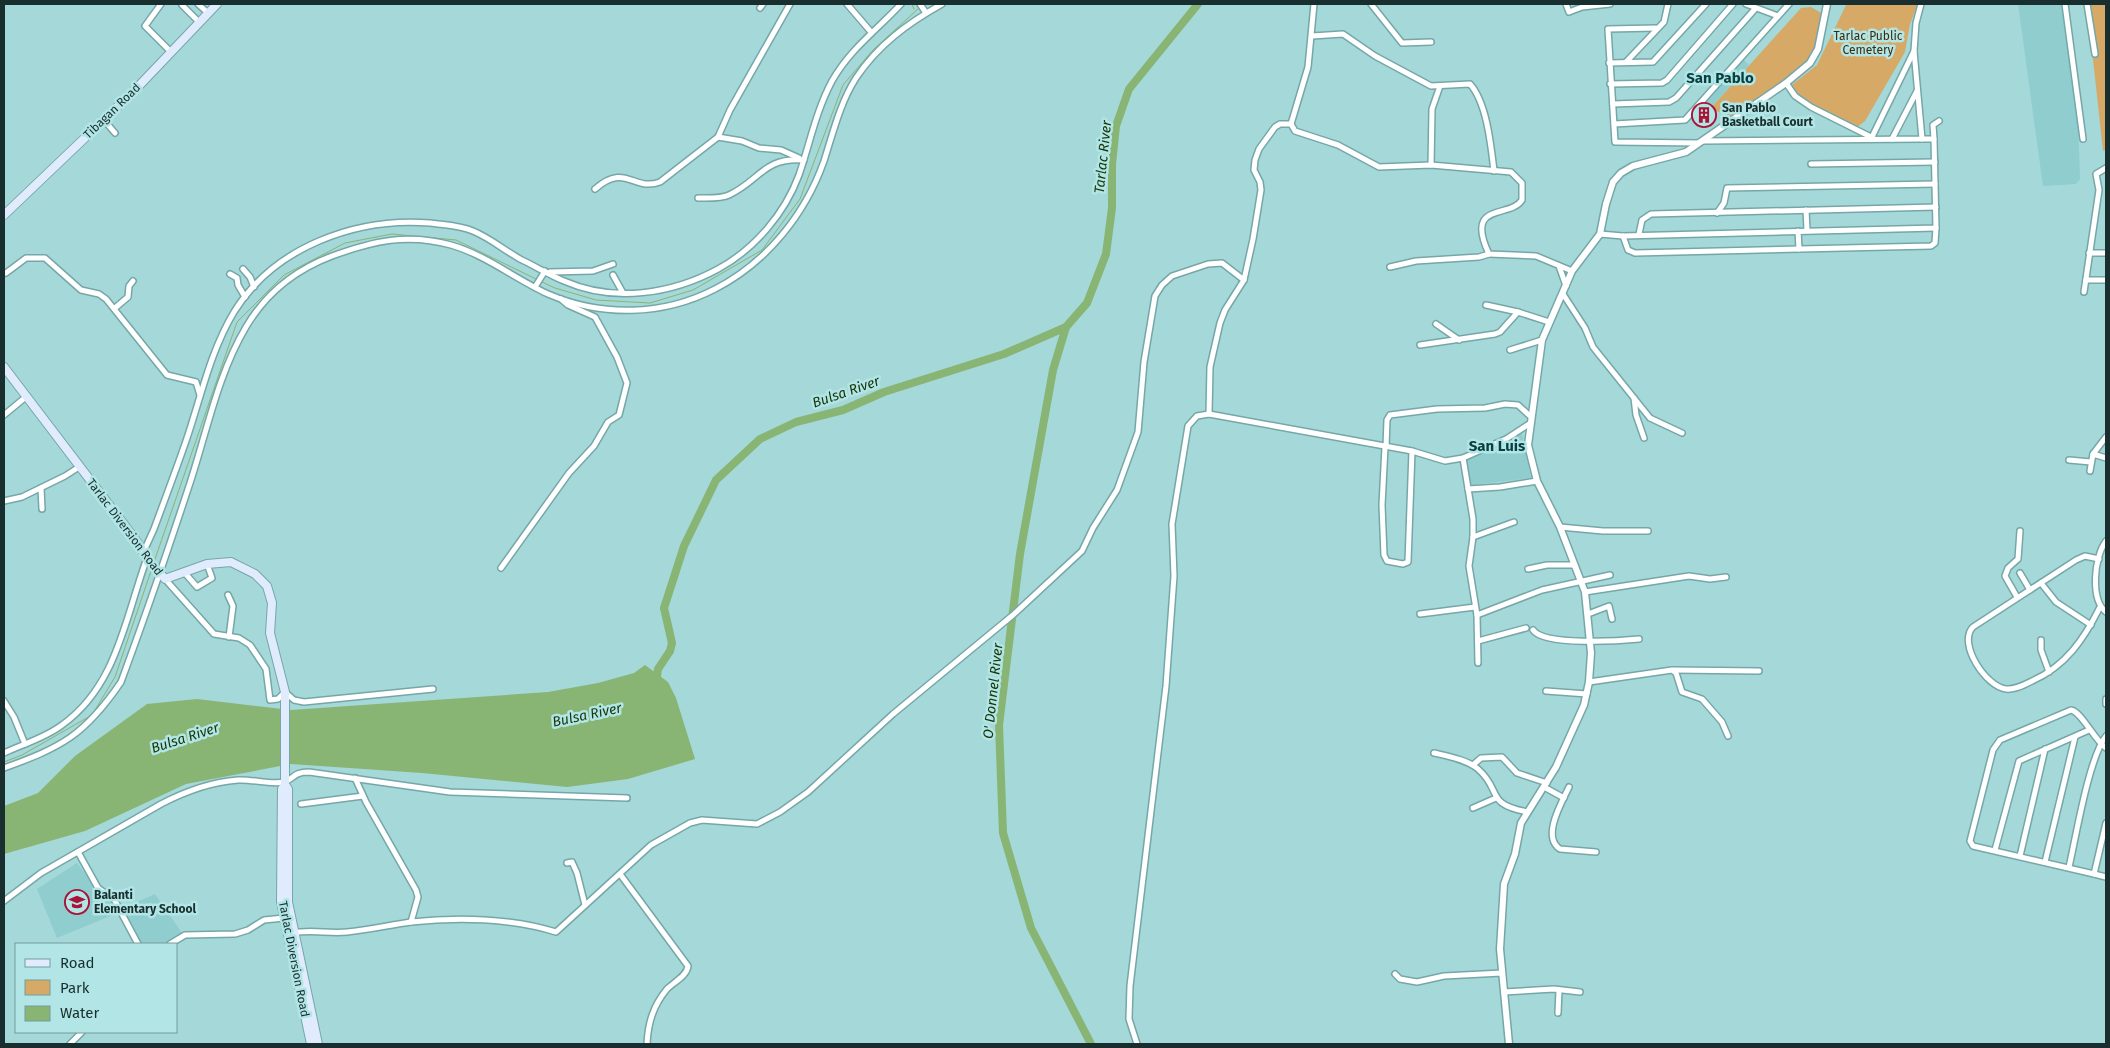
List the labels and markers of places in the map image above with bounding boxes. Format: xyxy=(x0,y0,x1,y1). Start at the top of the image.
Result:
place label: San Pablo Basketball Court xyxy=(1722,101,1813,129)
building icon: San Pablo Basketball Court xyxy=(1691,102,1717,128)
place label: Balanti Elementary School xyxy=(94,888,197,916)
school or university icon: Balanti Elementary School xyxy=(64,889,90,915)

